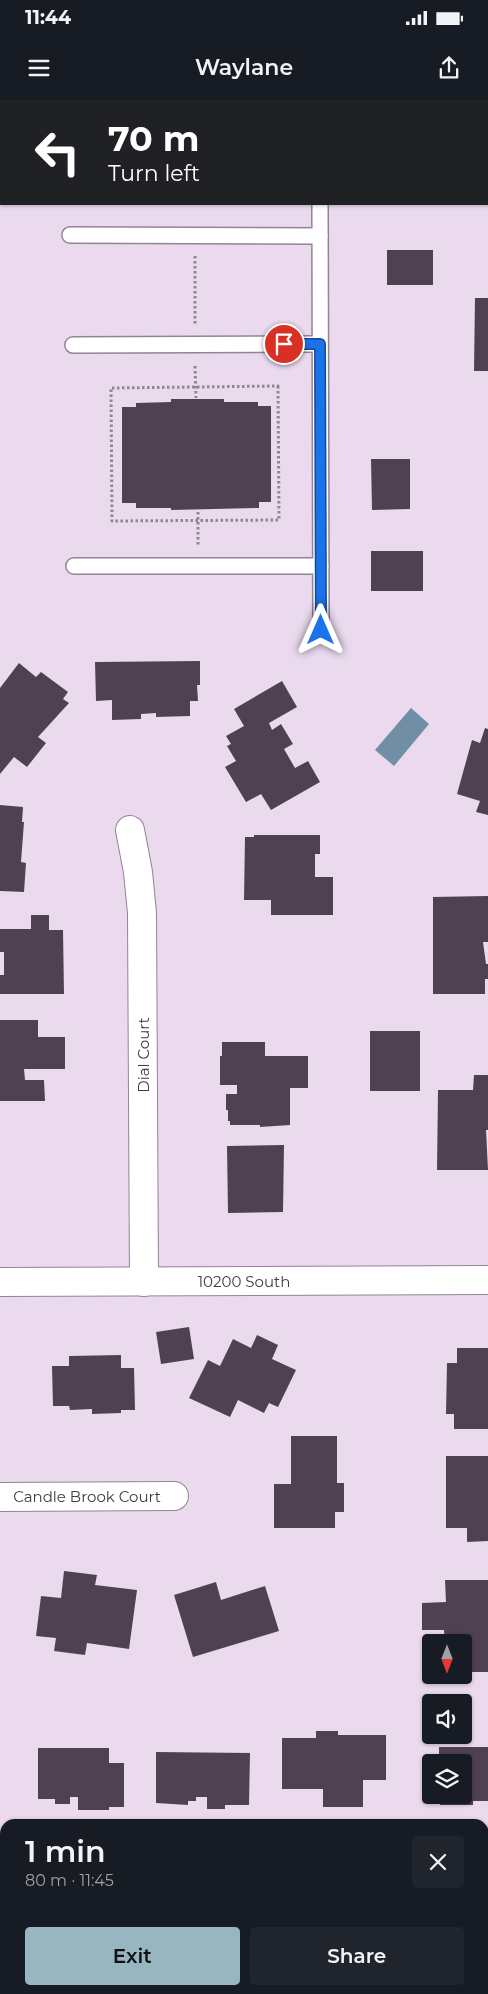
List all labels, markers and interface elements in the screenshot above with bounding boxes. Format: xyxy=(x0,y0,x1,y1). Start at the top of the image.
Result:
text: 11:44 xyxy=(25,6,71,29)
icon: menu xyxy=(25,54,53,82)
text: Waylane xyxy=(195,54,293,81)
icon: share xyxy=(435,54,463,82)
text: 70 m xyxy=(108,117,199,160)
icon: left xyxy=(25,120,90,185)
text: Turn left xyxy=(108,160,200,187)
pin xyxy=(263,323,305,365)
icon: arrive xyxy=(270,330,298,358)
position arrow xyxy=(294,603,346,655)
street label: Dial Court xyxy=(134,1017,153,1093)
street label: 10200 South xyxy=(198,1272,290,1291)
street label: Candle Brook Court xyxy=(13,1487,161,1506)
north arrow xyxy=(422,1634,472,1684)
map controls xyxy=(422,1634,472,1804)
button: sound xyxy=(422,1694,472,1744)
button: layers xyxy=(422,1754,472,1804)
text: 1 min xyxy=(25,1833,106,1870)
button: close xyxy=(412,1836,464,1888)
text: 80 m · 11:45 xyxy=(25,1871,114,1890)
button: Exit xyxy=(25,1927,240,1985)
button: Share xyxy=(250,1927,464,1985)

